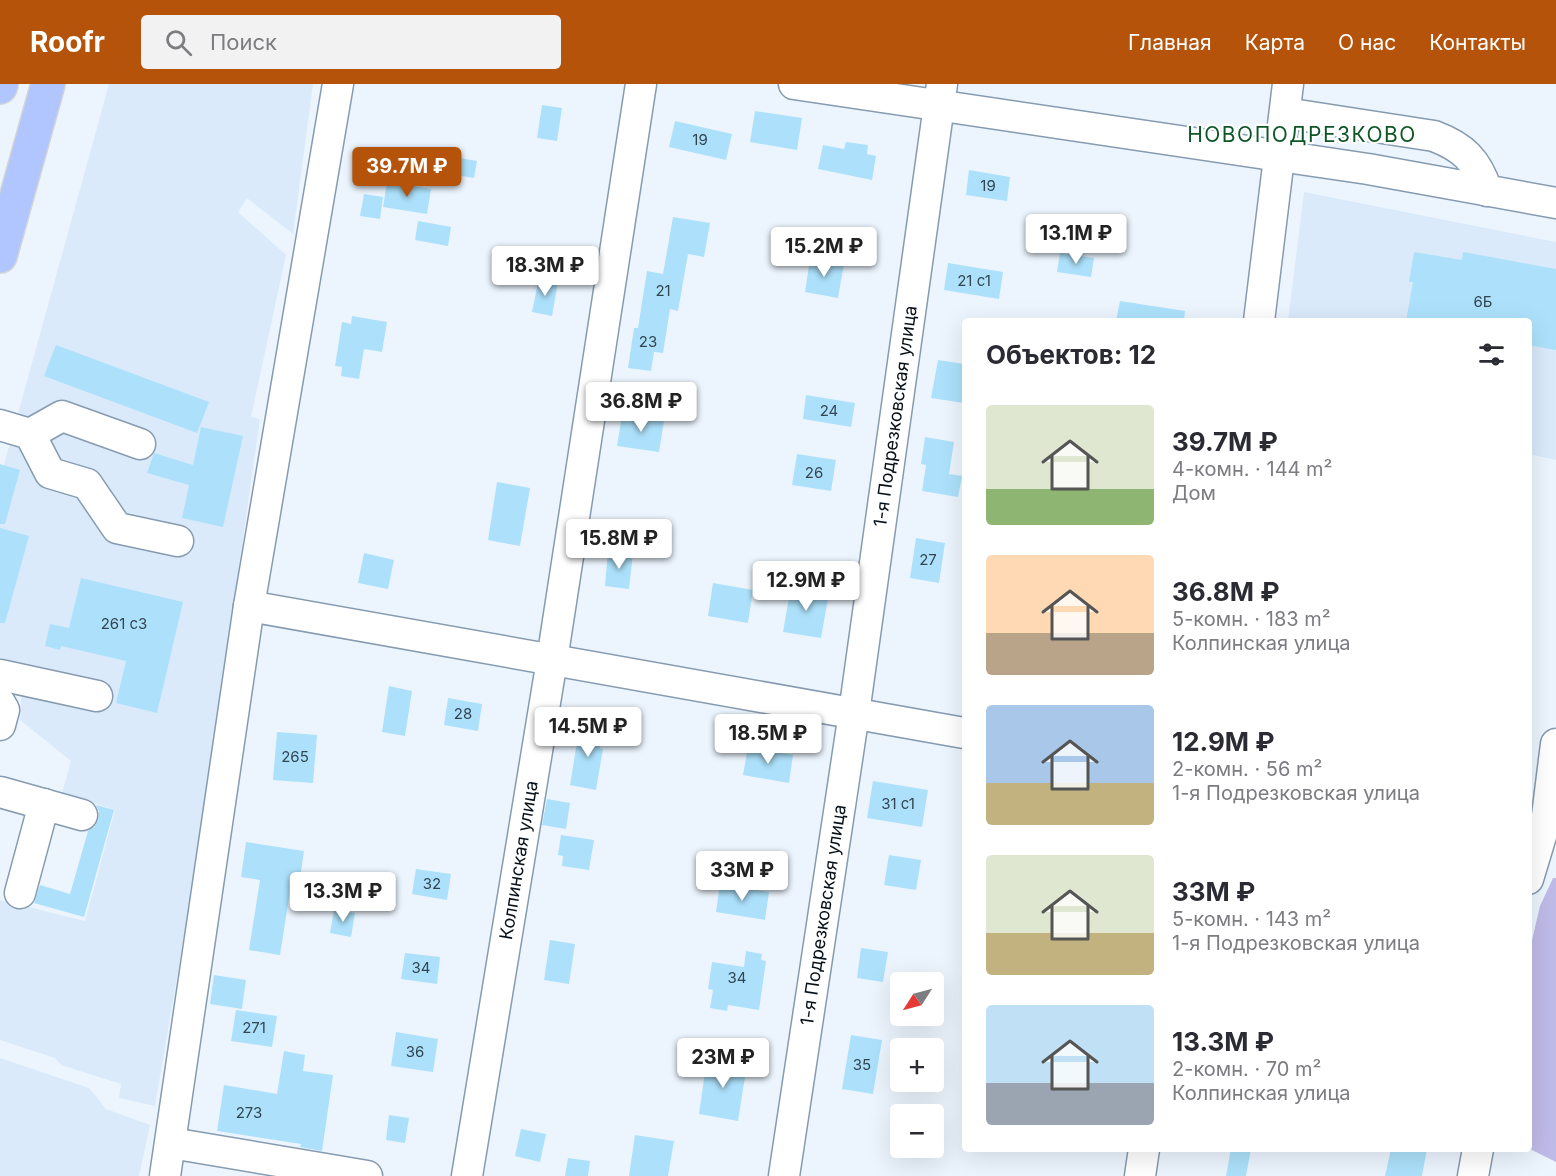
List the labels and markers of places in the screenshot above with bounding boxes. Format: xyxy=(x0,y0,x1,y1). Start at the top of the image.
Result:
pin: 39.7M ₽ xyxy=(352,147,462,198)
pin: 13.1M ₽ xyxy=(1021,214,1131,265)
pin: 15.2M ₽ xyxy=(769,227,879,278)
pin: 18.3M ₽ xyxy=(490,246,600,297)
pin: 36.8M ₽ xyxy=(586,382,696,433)
pin: 15.8M ₽ xyxy=(564,519,674,570)
pin: 12.9M ₽ xyxy=(751,561,861,612)
pin: 14.5M ₽ xyxy=(533,707,643,758)
pin: 18.5M ₽ xyxy=(713,714,823,765)
pin: 33M ₽ xyxy=(700,851,784,902)
pin: 13.3M ₽ xyxy=(288,872,398,923)
pin: 23M ₽ xyxy=(681,1038,765,1089)

